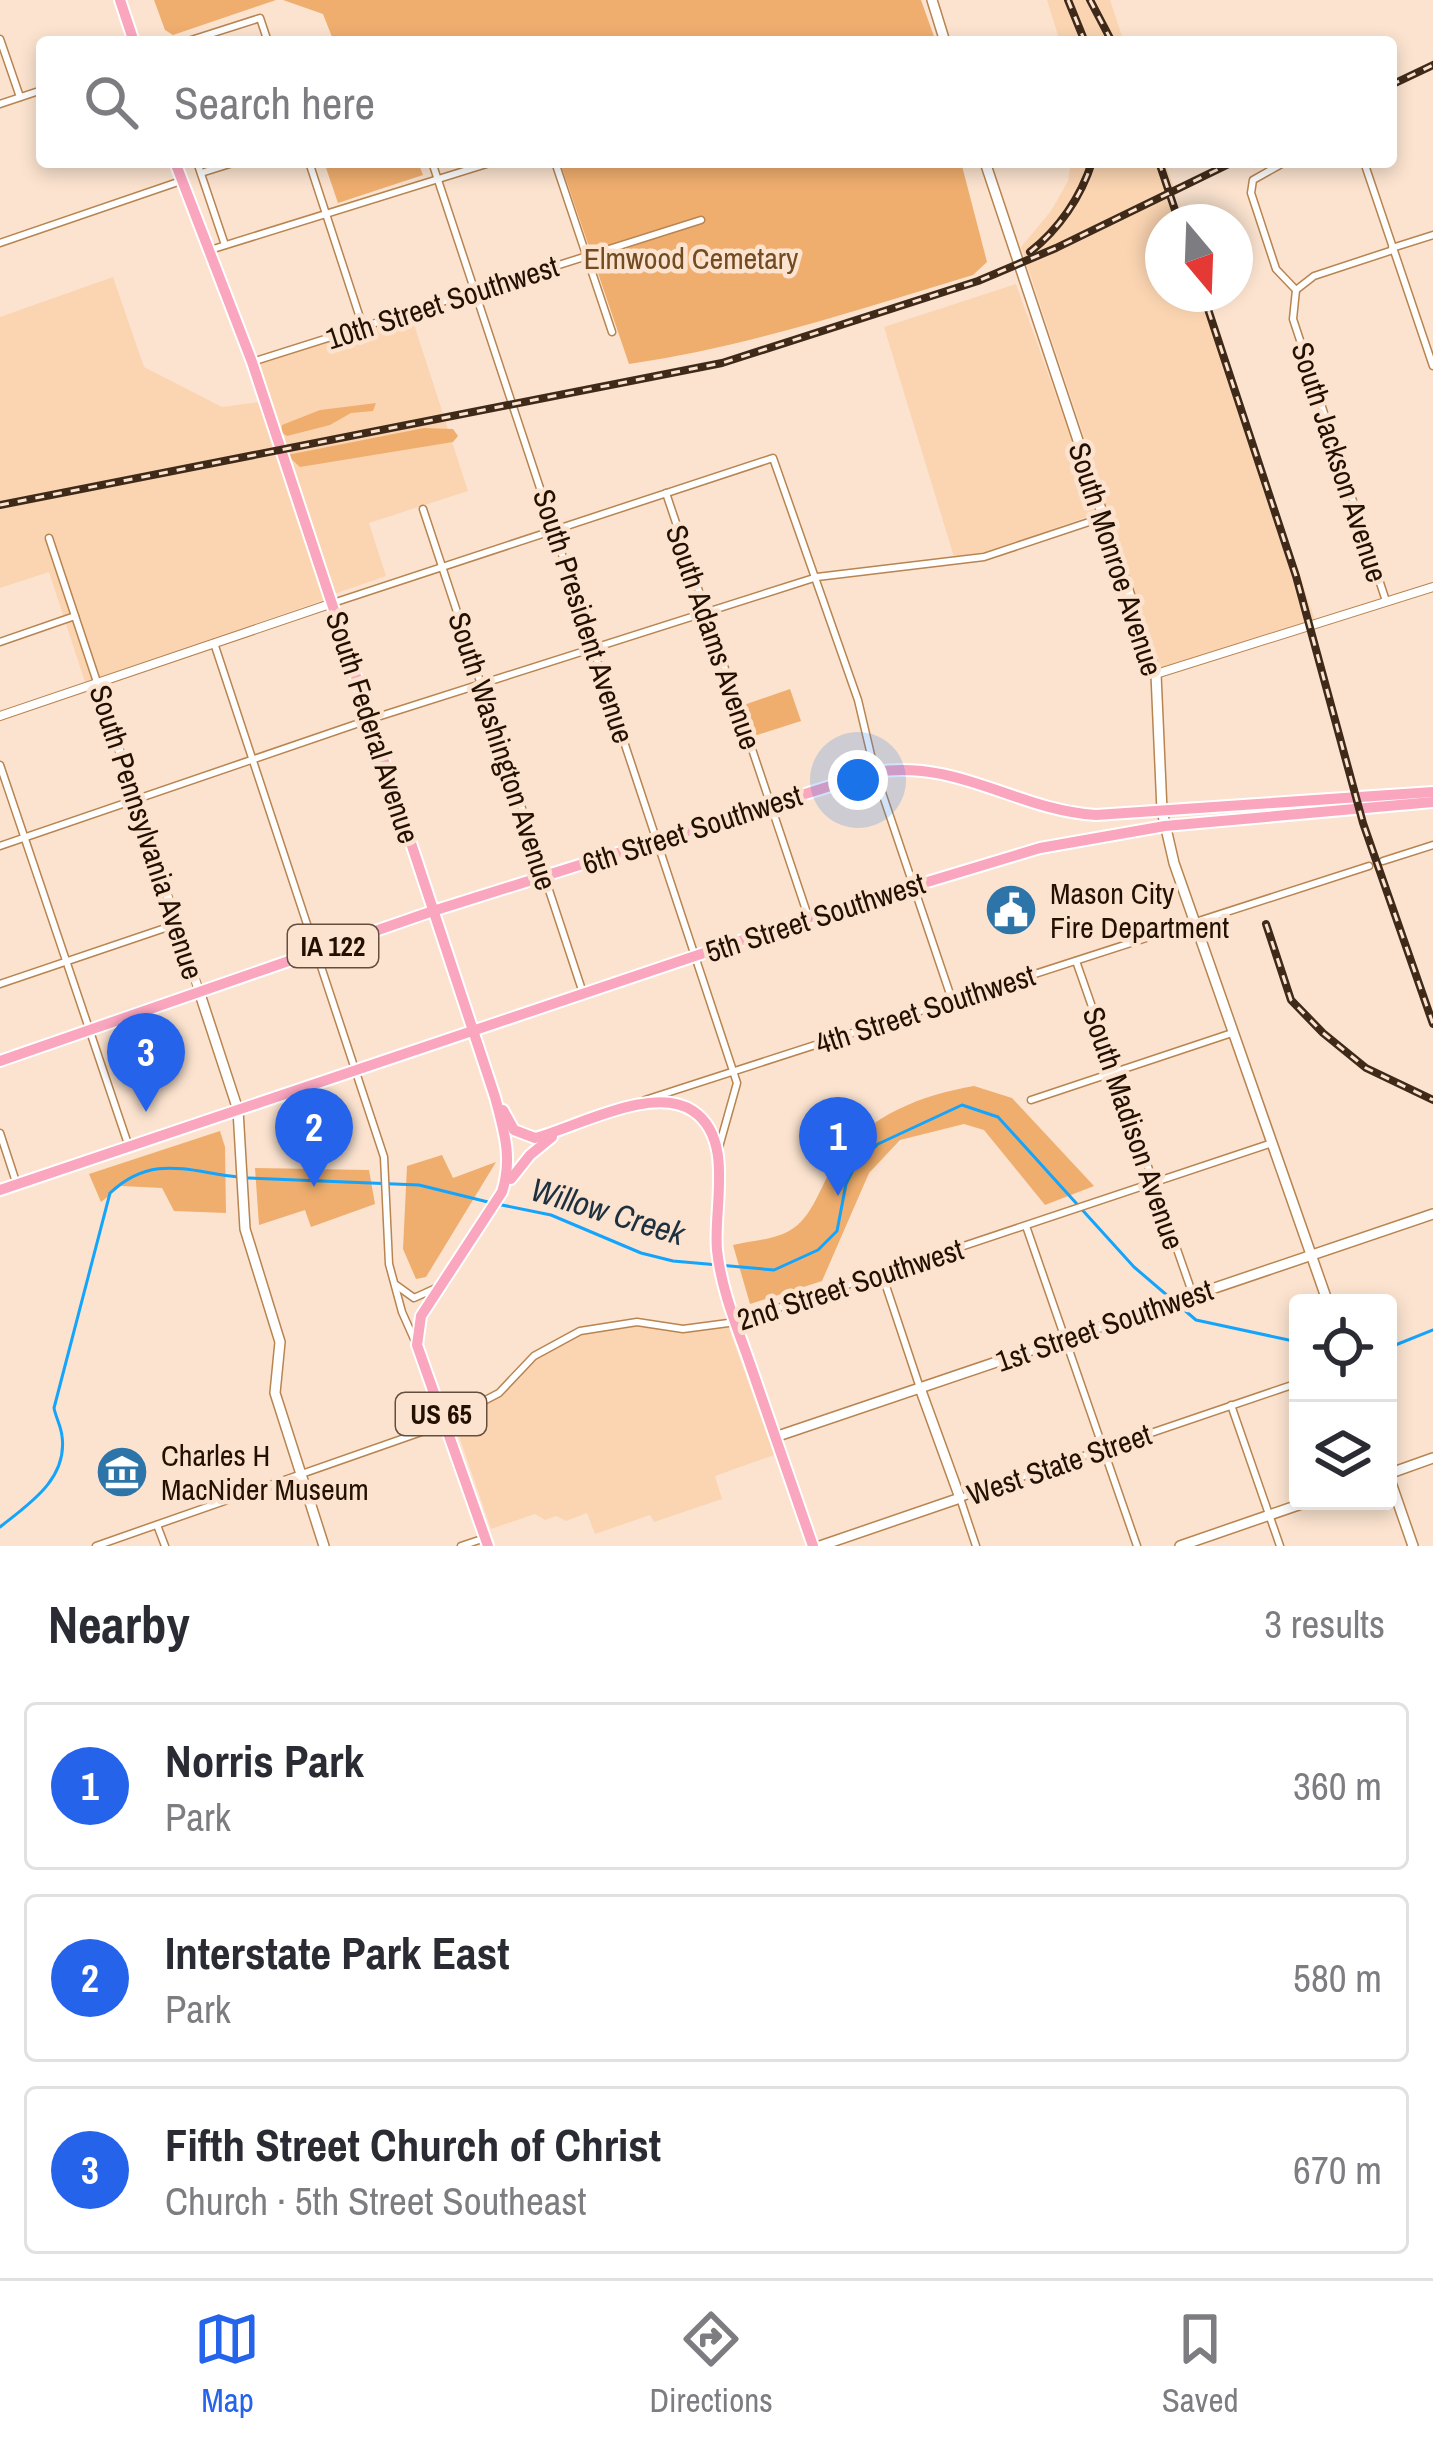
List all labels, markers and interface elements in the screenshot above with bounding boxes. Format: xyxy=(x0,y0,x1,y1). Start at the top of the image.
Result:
search box xyxy=(36,36,1397,168)
icon: search xyxy=(78,69,144,135)
text: Search here xyxy=(174,72,375,133)
north arrow xyxy=(1145,204,1253,312)
park label: Elmwood Cemetary xyxy=(584,238,799,278)
street label: 10th Street Southwest xyxy=(321,246,563,358)
street label: South Jackson Avenue xyxy=(1282,337,1398,587)
street label: South Monroe Avenue xyxy=(1059,437,1173,681)
street label: South President Avenue xyxy=(524,484,644,748)
street label: South Adams Avenue xyxy=(657,519,771,755)
street label: South Federal Avenue xyxy=(317,606,429,848)
street label: South Washington Avenue xyxy=(439,607,567,895)
street label: South Pennsylvania Avenue xyxy=(80,680,214,984)
your location xyxy=(828,750,888,810)
street label: 6th Street Southwest xyxy=(577,775,807,883)
street label: 5th Street Southwest xyxy=(700,863,930,971)
place label: Mason City Fire Department xyxy=(1050,873,1229,947)
public building icon: Mason City Fire Department xyxy=(983,882,1039,938)
road number: IA 122 xyxy=(288,925,378,967)
street label: 4th Street Southwest xyxy=(810,955,1040,1063)
street label: South Madison Avenue xyxy=(1074,1001,1194,1255)
pin: 3 xyxy=(107,1013,185,1112)
pin: 2 xyxy=(275,1088,353,1187)
pin: 1 xyxy=(799,1097,877,1196)
water label: Willow Creek xyxy=(526,1167,692,1256)
street label: 2nd Street Southwest xyxy=(732,1229,968,1339)
street label: 1st Street Southwest xyxy=(990,1269,1218,1381)
map controls xyxy=(1289,1294,1397,1510)
button: locate xyxy=(1289,1294,1397,1402)
road number: US 65 xyxy=(396,1393,486,1435)
button: layers xyxy=(1289,1402,1397,1510)
street label: West State Street xyxy=(962,1414,1157,1514)
place label: Charles H MacNider Museum xyxy=(161,1435,369,1509)
museum icon: Charles H MacNider Museum xyxy=(94,1444,150,1500)
text: Nearby xyxy=(48,1590,190,1659)
text: 3 results xyxy=(1264,1598,1385,1650)
text: Norris Park xyxy=(165,1730,364,1791)
text: 1 xyxy=(81,1760,99,1812)
text: 360 m xyxy=(1293,1760,1382,1812)
text: Park xyxy=(165,1791,231,1843)
text: Interstate Park East xyxy=(165,1922,510,1983)
text: 2 xyxy=(81,1952,99,2004)
text: 580 m xyxy=(1293,1952,1382,2004)
text: Park xyxy=(165,1983,231,2035)
text: Fifth Street Church of Christ xyxy=(165,2114,661,2175)
text: 3 xyxy=(81,2144,99,2196)
text: 670 m xyxy=(1293,2144,1382,2196)
text: Church · 5th Street Southeast xyxy=(165,2175,586,2227)
tab: Map xyxy=(194,2306,260,2422)
tab: Directions xyxy=(649,2306,773,2422)
tab: Saved xyxy=(1162,2306,1238,2422)

